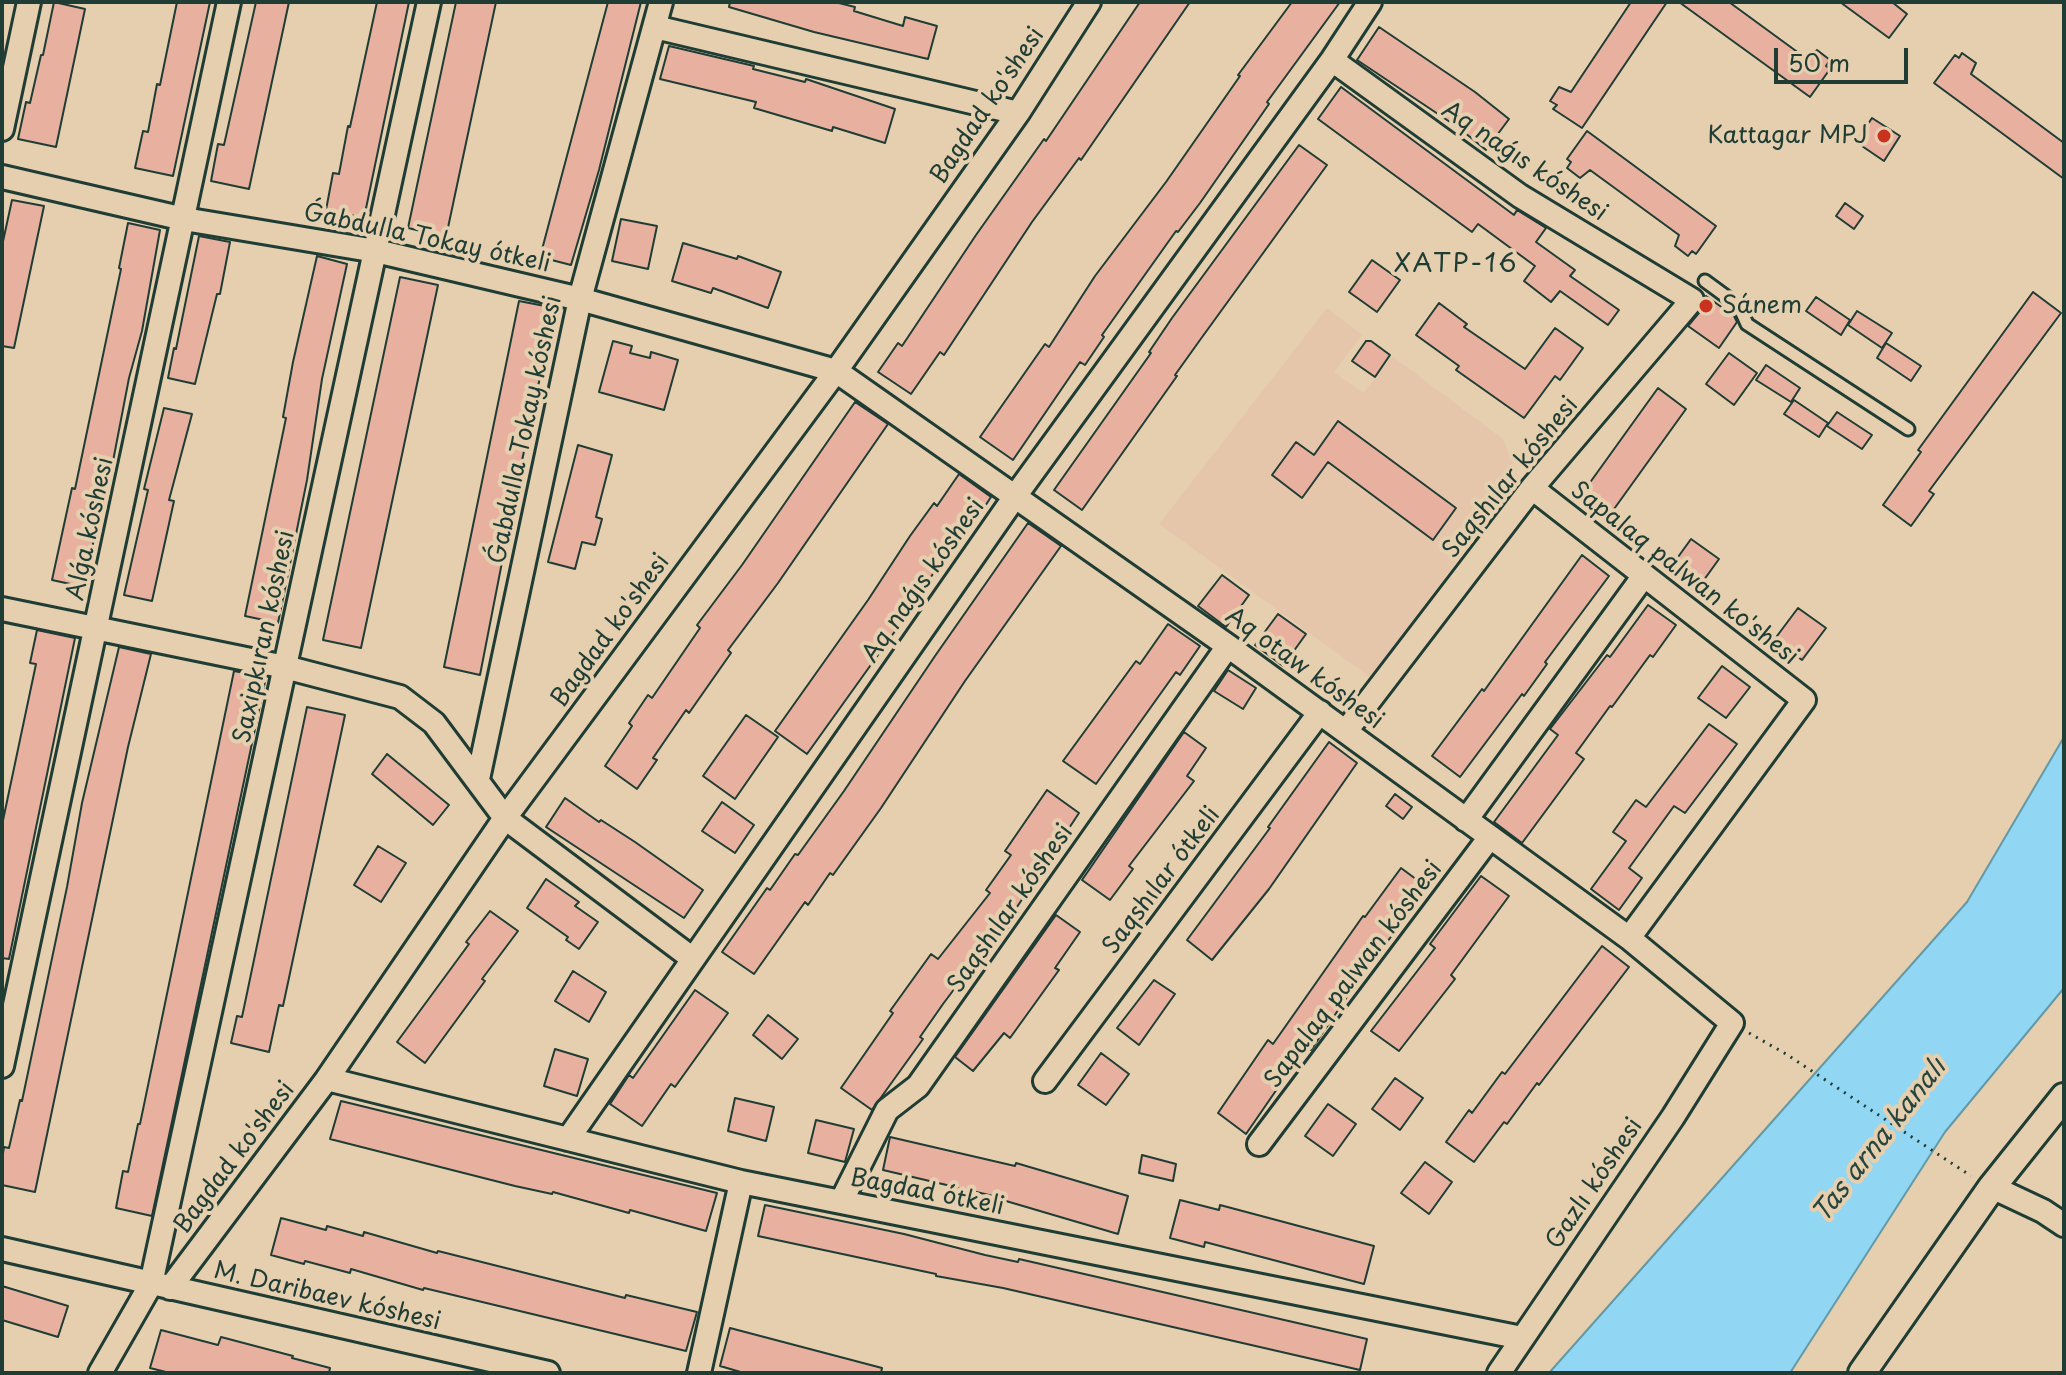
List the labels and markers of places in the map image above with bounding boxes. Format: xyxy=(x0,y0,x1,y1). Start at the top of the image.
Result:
place label: Kattagar MPJ xyxy=(1708,122,1868,150)
marker: Kattagar MPJ xyxy=(1875,127,1893,145)
place label: Sánem xyxy=(1722,292,1802,320)
marker: Sánem xyxy=(1697,297,1715,315)

